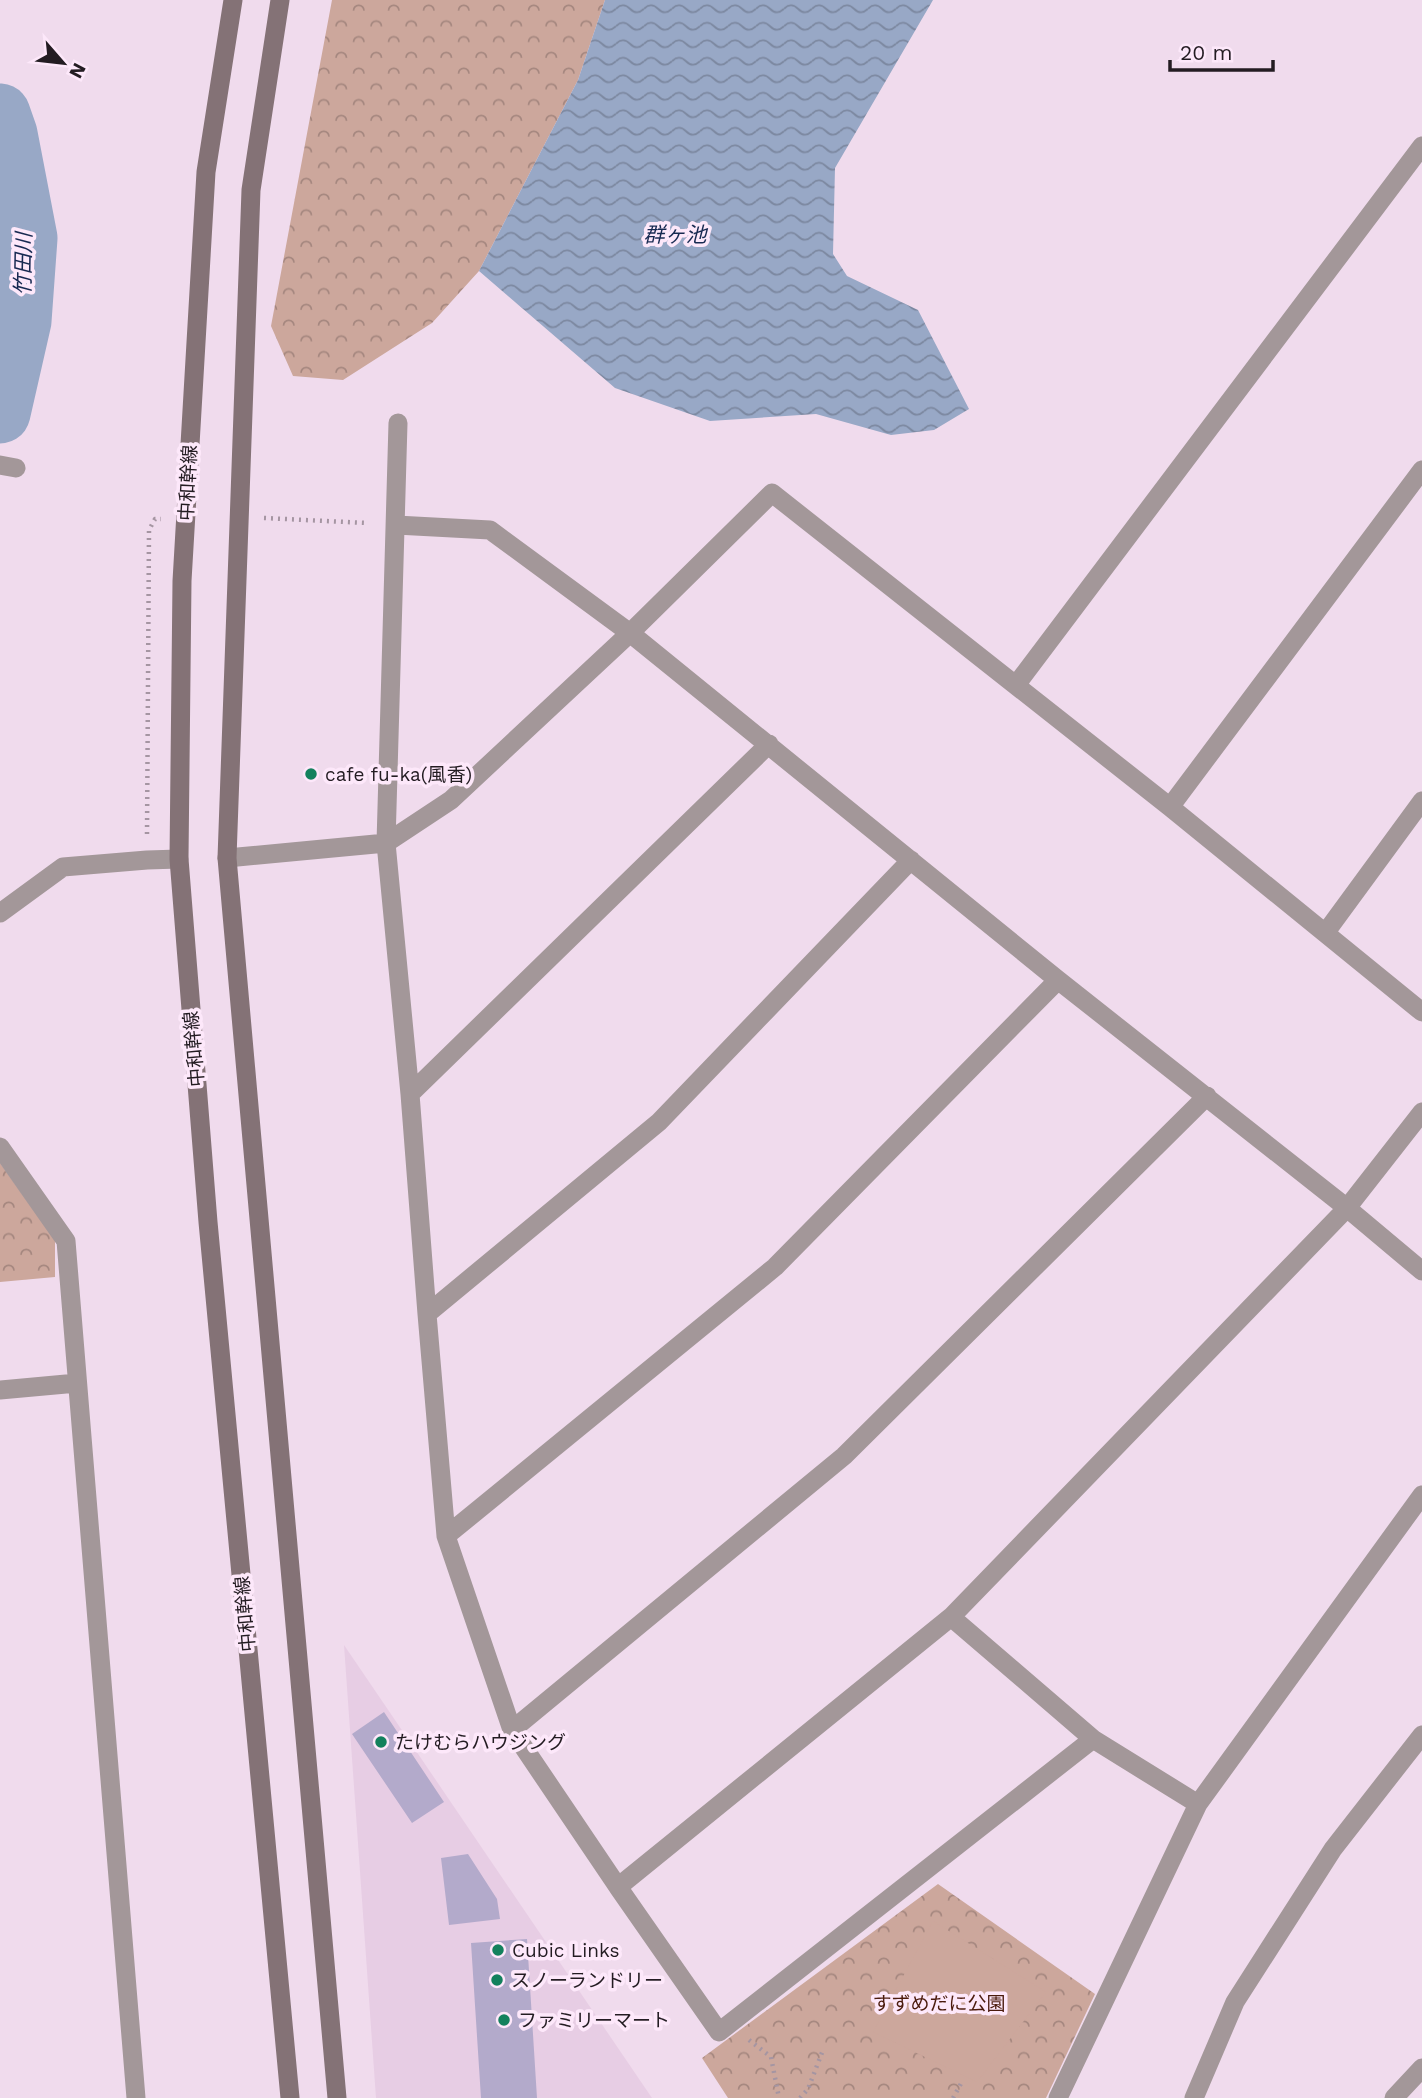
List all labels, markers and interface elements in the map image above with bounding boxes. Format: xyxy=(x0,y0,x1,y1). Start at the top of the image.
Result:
north arrow xyxy=(28,28,98,98)
scale bar xyxy=(1170,28,1273,72)
text: 20 m xyxy=(1180,40,1232,65)
text: N xyxy=(64,59,91,82)
water label: 群ヶ池 xyxy=(644,222,708,247)
water label: 竹田川 xyxy=(10,230,36,296)
street label: 中和幹線 xyxy=(175,444,201,522)
place label: cafe fu-ka(風香) xyxy=(325,763,472,786)
marker: cafe fu-ka(風香) xyxy=(303,766,319,782)
street label: 中和幹線 xyxy=(179,1010,209,1088)
street label: 中和幹線 xyxy=(230,1575,260,1653)
place label: たけむらハウジング xyxy=(395,1731,566,1754)
marker: たけむらハウジング xyxy=(373,1734,389,1750)
place label: Cubic Links xyxy=(512,1939,620,1962)
marker: Cubic Links xyxy=(490,1942,506,1958)
place label: スノーランドリー xyxy=(511,1969,663,1992)
marker: スノーランドリー xyxy=(489,1972,505,1988)
park label: すずめだに公園 xyxy=(872,1992,1006,2015)
place label: ファミリーマート xyxy=(518,2009,670,2032)
marker: ファミリーマート xyxy=(496,2012,512,2028)

